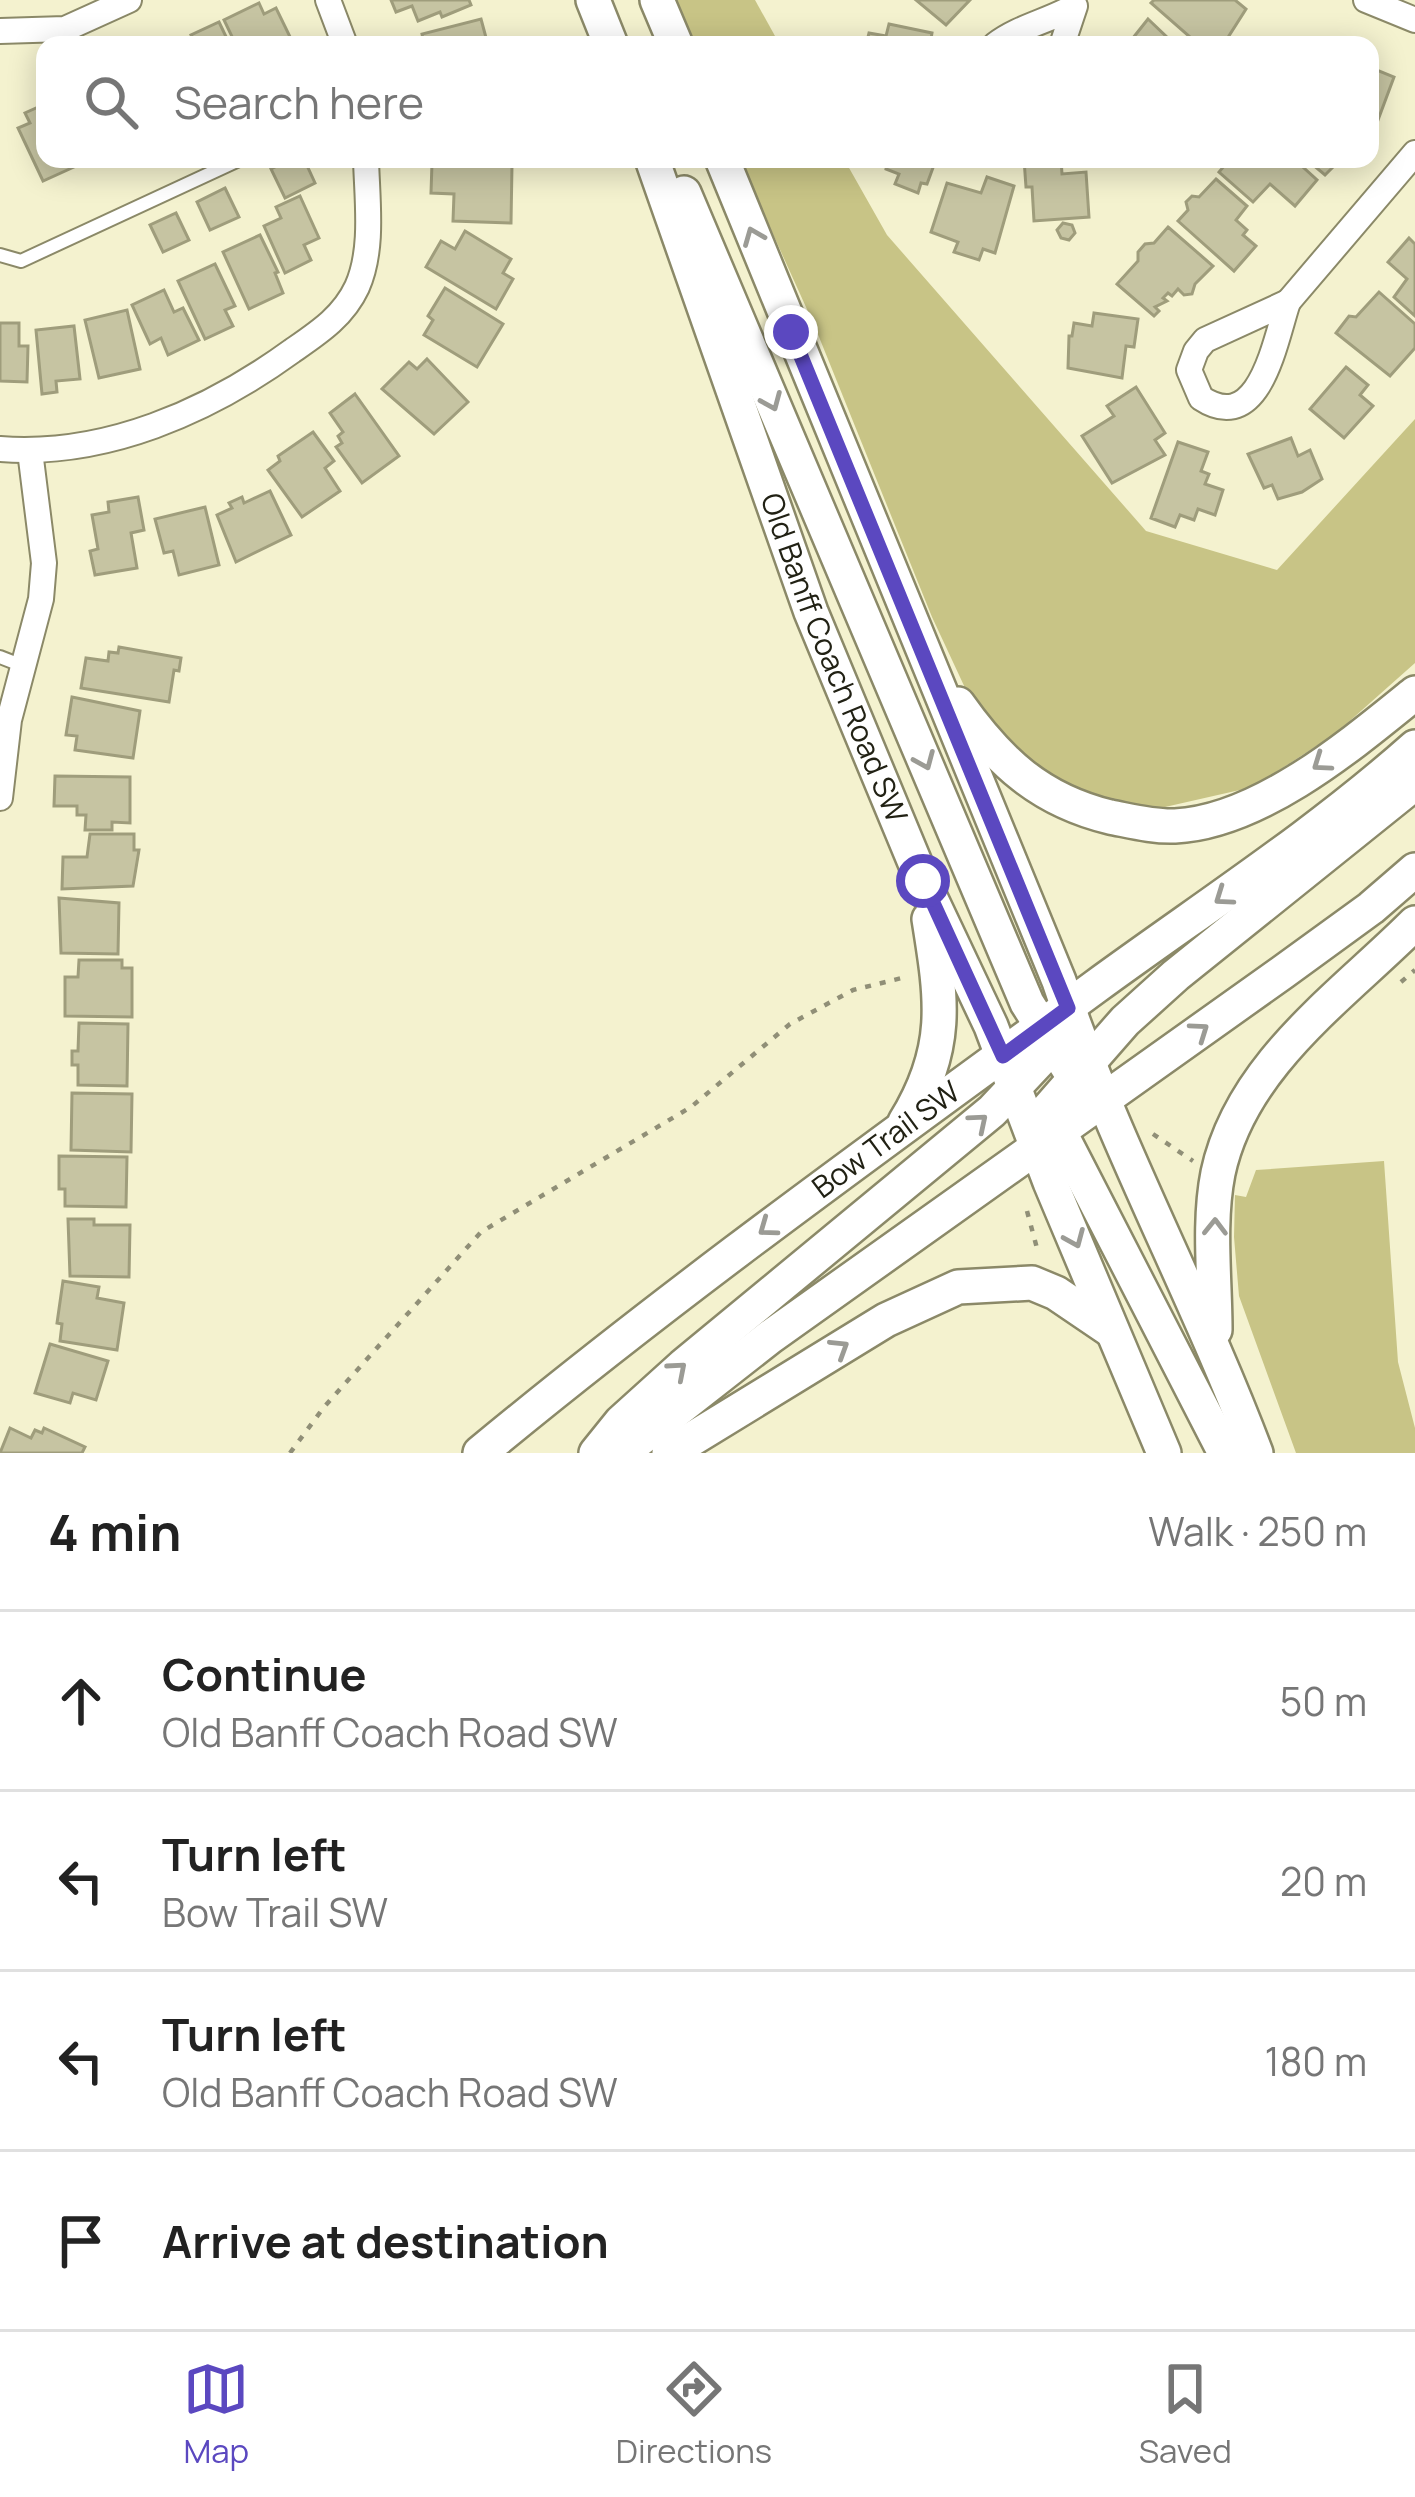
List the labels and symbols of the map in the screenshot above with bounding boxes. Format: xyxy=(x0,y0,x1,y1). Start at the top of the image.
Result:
one-way arrow xyxy=(742,227,767,248)
route end xyxy=(764,305,818,359)
one-way arrow xyxy=(758,390,782,411)
street label: Old Banff Coach Road SW xyxy=(752,487,918,828)
one-way arrow xyxy=(910,749,934,770)
one-way arrow xyxy=(1313,749,1335,771)
route start xyxy=(896,854,950,908)
one-way arrow xyxy=(1215,882,1237,904)
one-way arrow xyxy=(1187,1024,1208,1046)
street label: Bow Trail SW xyxy=(803,1071,968,1207)
one-way arrow xyxy=(965,1114,987,1136)
one-way arrow xyxy=(759,1214,781,1236)
one-way arrow xyxy=(1201,1217,1227,1236)
one-way arrow xyxy=(1061,1228,1085,1249)
one-way arrow xyxy=(827,1340,849,1362)
one-way arrow xyxy=(664,1363,686,1384)

